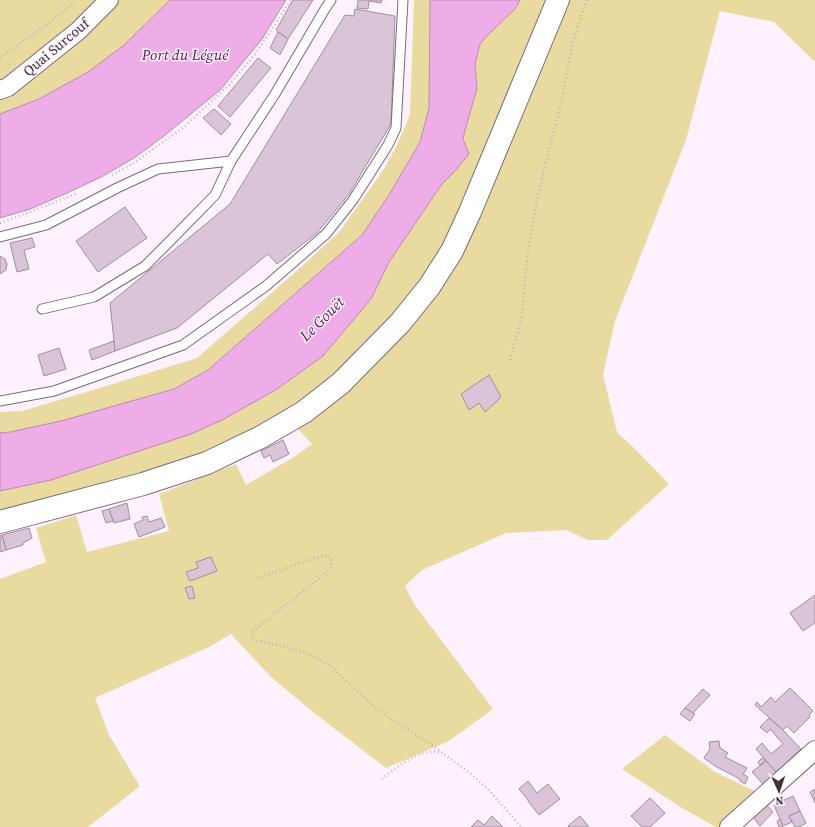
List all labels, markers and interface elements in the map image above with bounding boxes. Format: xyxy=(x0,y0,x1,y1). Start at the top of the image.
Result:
street label: Quai Surcouf xyxy=(19,13,94,81)
water label: Port du Légué xyxy=(141,44,229,65)
water label: Le Gouët xyxy=(294,291,349,346)
north arrow xyxy=(759,771,799,811)
text: N xyxy=(775,793,784,808)

